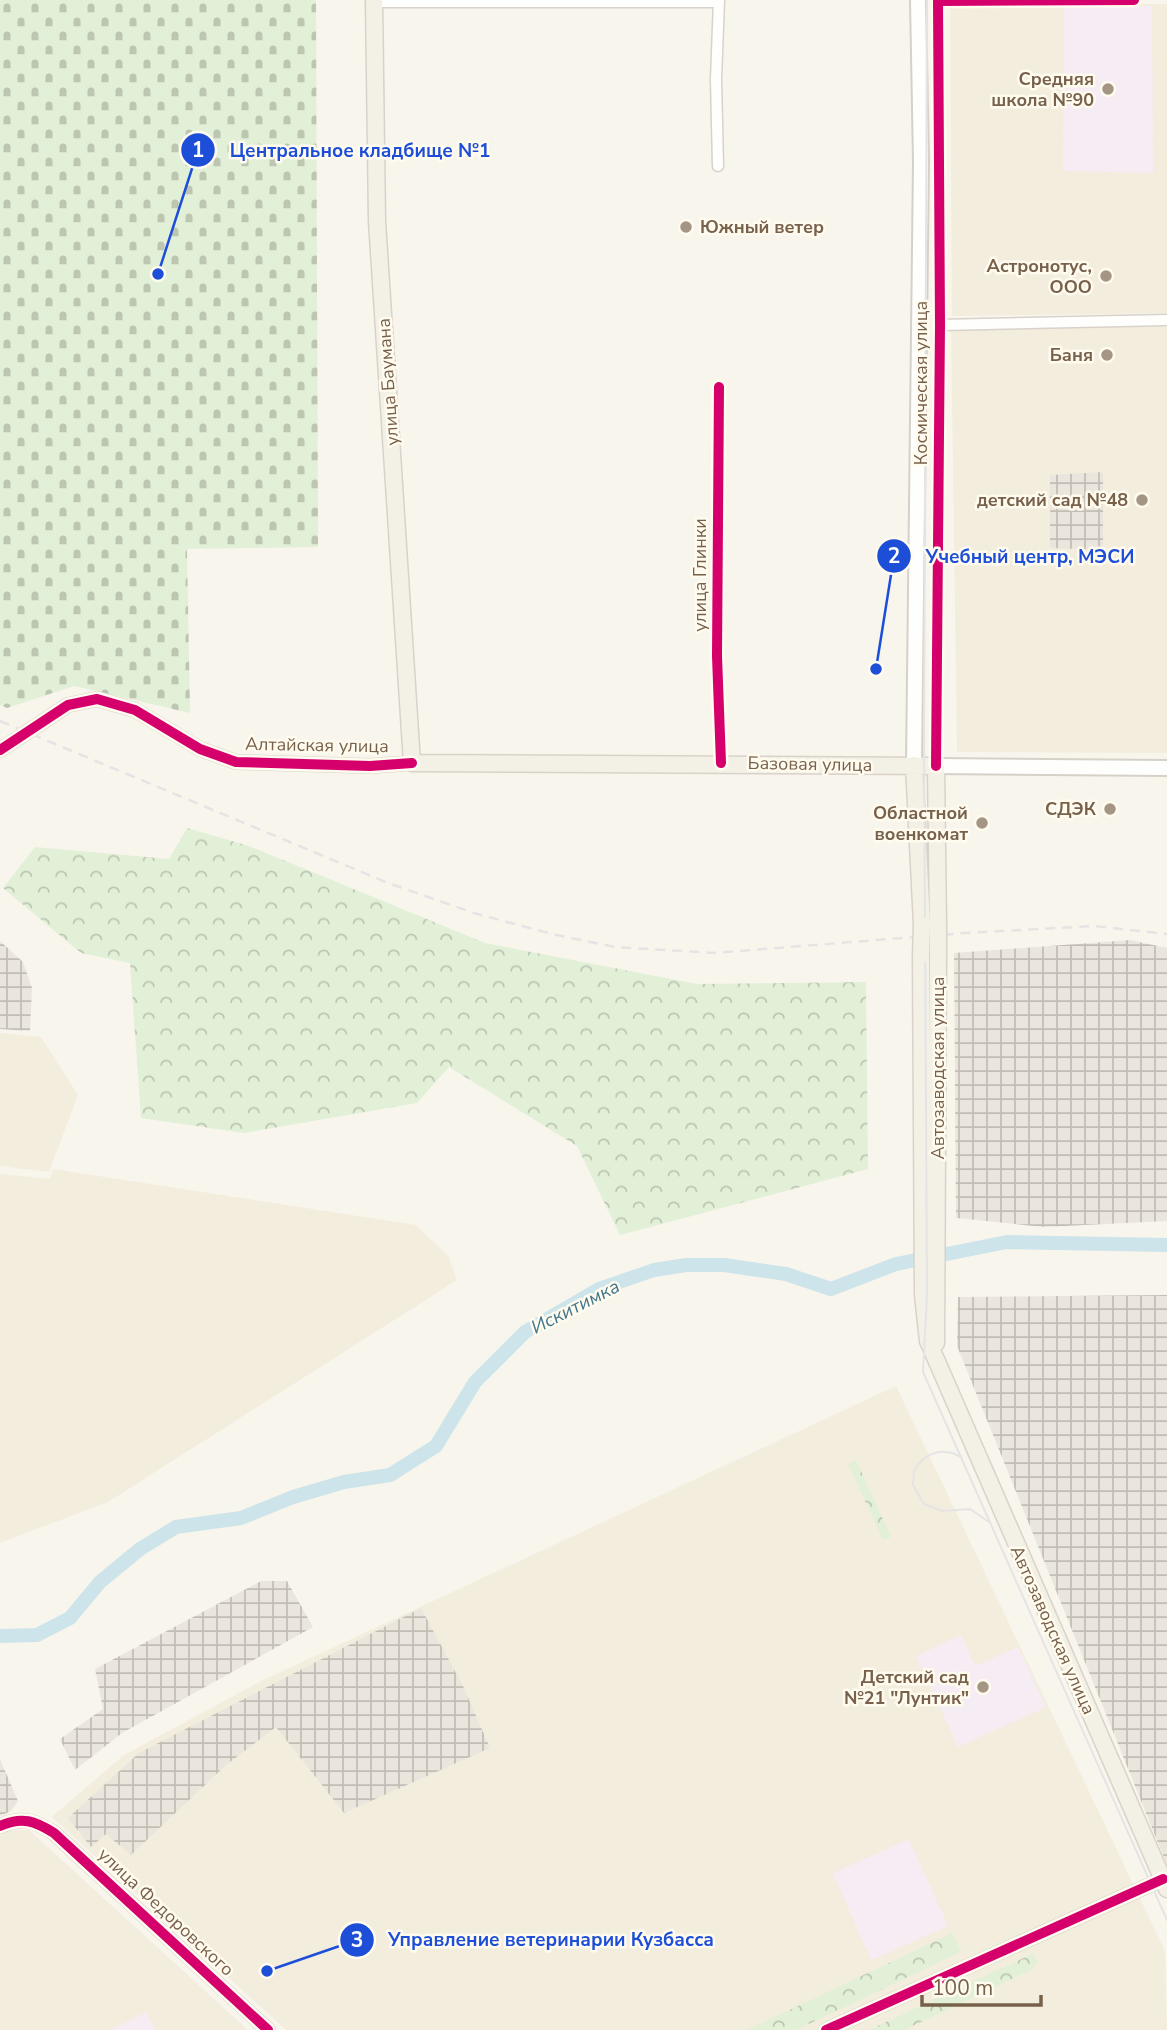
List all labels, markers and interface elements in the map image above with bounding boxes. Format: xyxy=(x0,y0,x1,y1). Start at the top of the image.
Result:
place label: Средняя школа №90 xyxy=(991,67,1094,112)
marker: Средняя школа №90 xyxy=(1100,81,1116,97)
callout: Центральное кладбище №1 xyxy=(180,130,504,170)
text: 1 xyxy=(192,136,204,164)
text: Центральное кладбище №1 xyxy=(230,138,490,164)
place label: Южный ветер xyxy=(700,215,824,239)
marker: Южный ветер xyxy=(678,219,694,235)
place label: Астронотус, ООО xyxy=(987,254,1092,299)
marker: Астронотус, ООО xyxy=(1098,268,1114,284)
street label: Космическая улица xyxy=(909,301,933,465)
street label: улица Баумана xyxy=(372,317,404,447)
place label: Баня xyxy=(1050,343,1093,367)
marker: Баня xyxy=(1099,347,1115,363)
place label: детский сад №48 xyxy=(977,488,1128,512)
marker: детский сад №48 xyxy=(1134,492,1150,508)
street label: улица Глинки xyxy=(688,518,712,632)
callout: Учебный центр, МЭСИ xyxy=(876,536,1148,576)
text: 2 xyxy=(888,542,900,570)
text: Учебный центр, МЭСИ xyxy=(925,544,1134,570)
street label: Алтайская улица xyxy=(245,732,389,758)
street label: Базовая улица xyxy=(747,751,873,777)
place label: СДЭК xyxy=(1045,797,1097,821)
place label: Областной военкомат xyxy=(873,801,968,846)
marker: СДЭК xyxy=(1102,801,1118,817)
marker: Областной военкомат xyxy=(974,815,990,831)
street label: Автозаводская улица xyxy=(926,977,950,1159)
water label: Искитимка xyxy=(527,1273,624,1340)
street label: Автозаводская улица xyxy=(1005,1542,1101,1718)
place label: Детский сад №21 "Лунтик" xyxy=(844,1665,969,1710)
marker: Детский сад №21 "Лунтик" xyxy=(975,1679,991,1695)
street label: улица Федоровского xyxy=(93,1843,239,1981)
callout: Управление ветеринарии Кузбасса xyxy=(339,1920,728,1960)
text: 3 xyxy=(351,1926,363,1954)
text: Управление ветеринарии Кузбасса xyxy=(387,1927,714,1953)
scale bar xyxy=(922,1964,1041,2008)
text: 100 m xyxy=(932,1974,993,2002)

